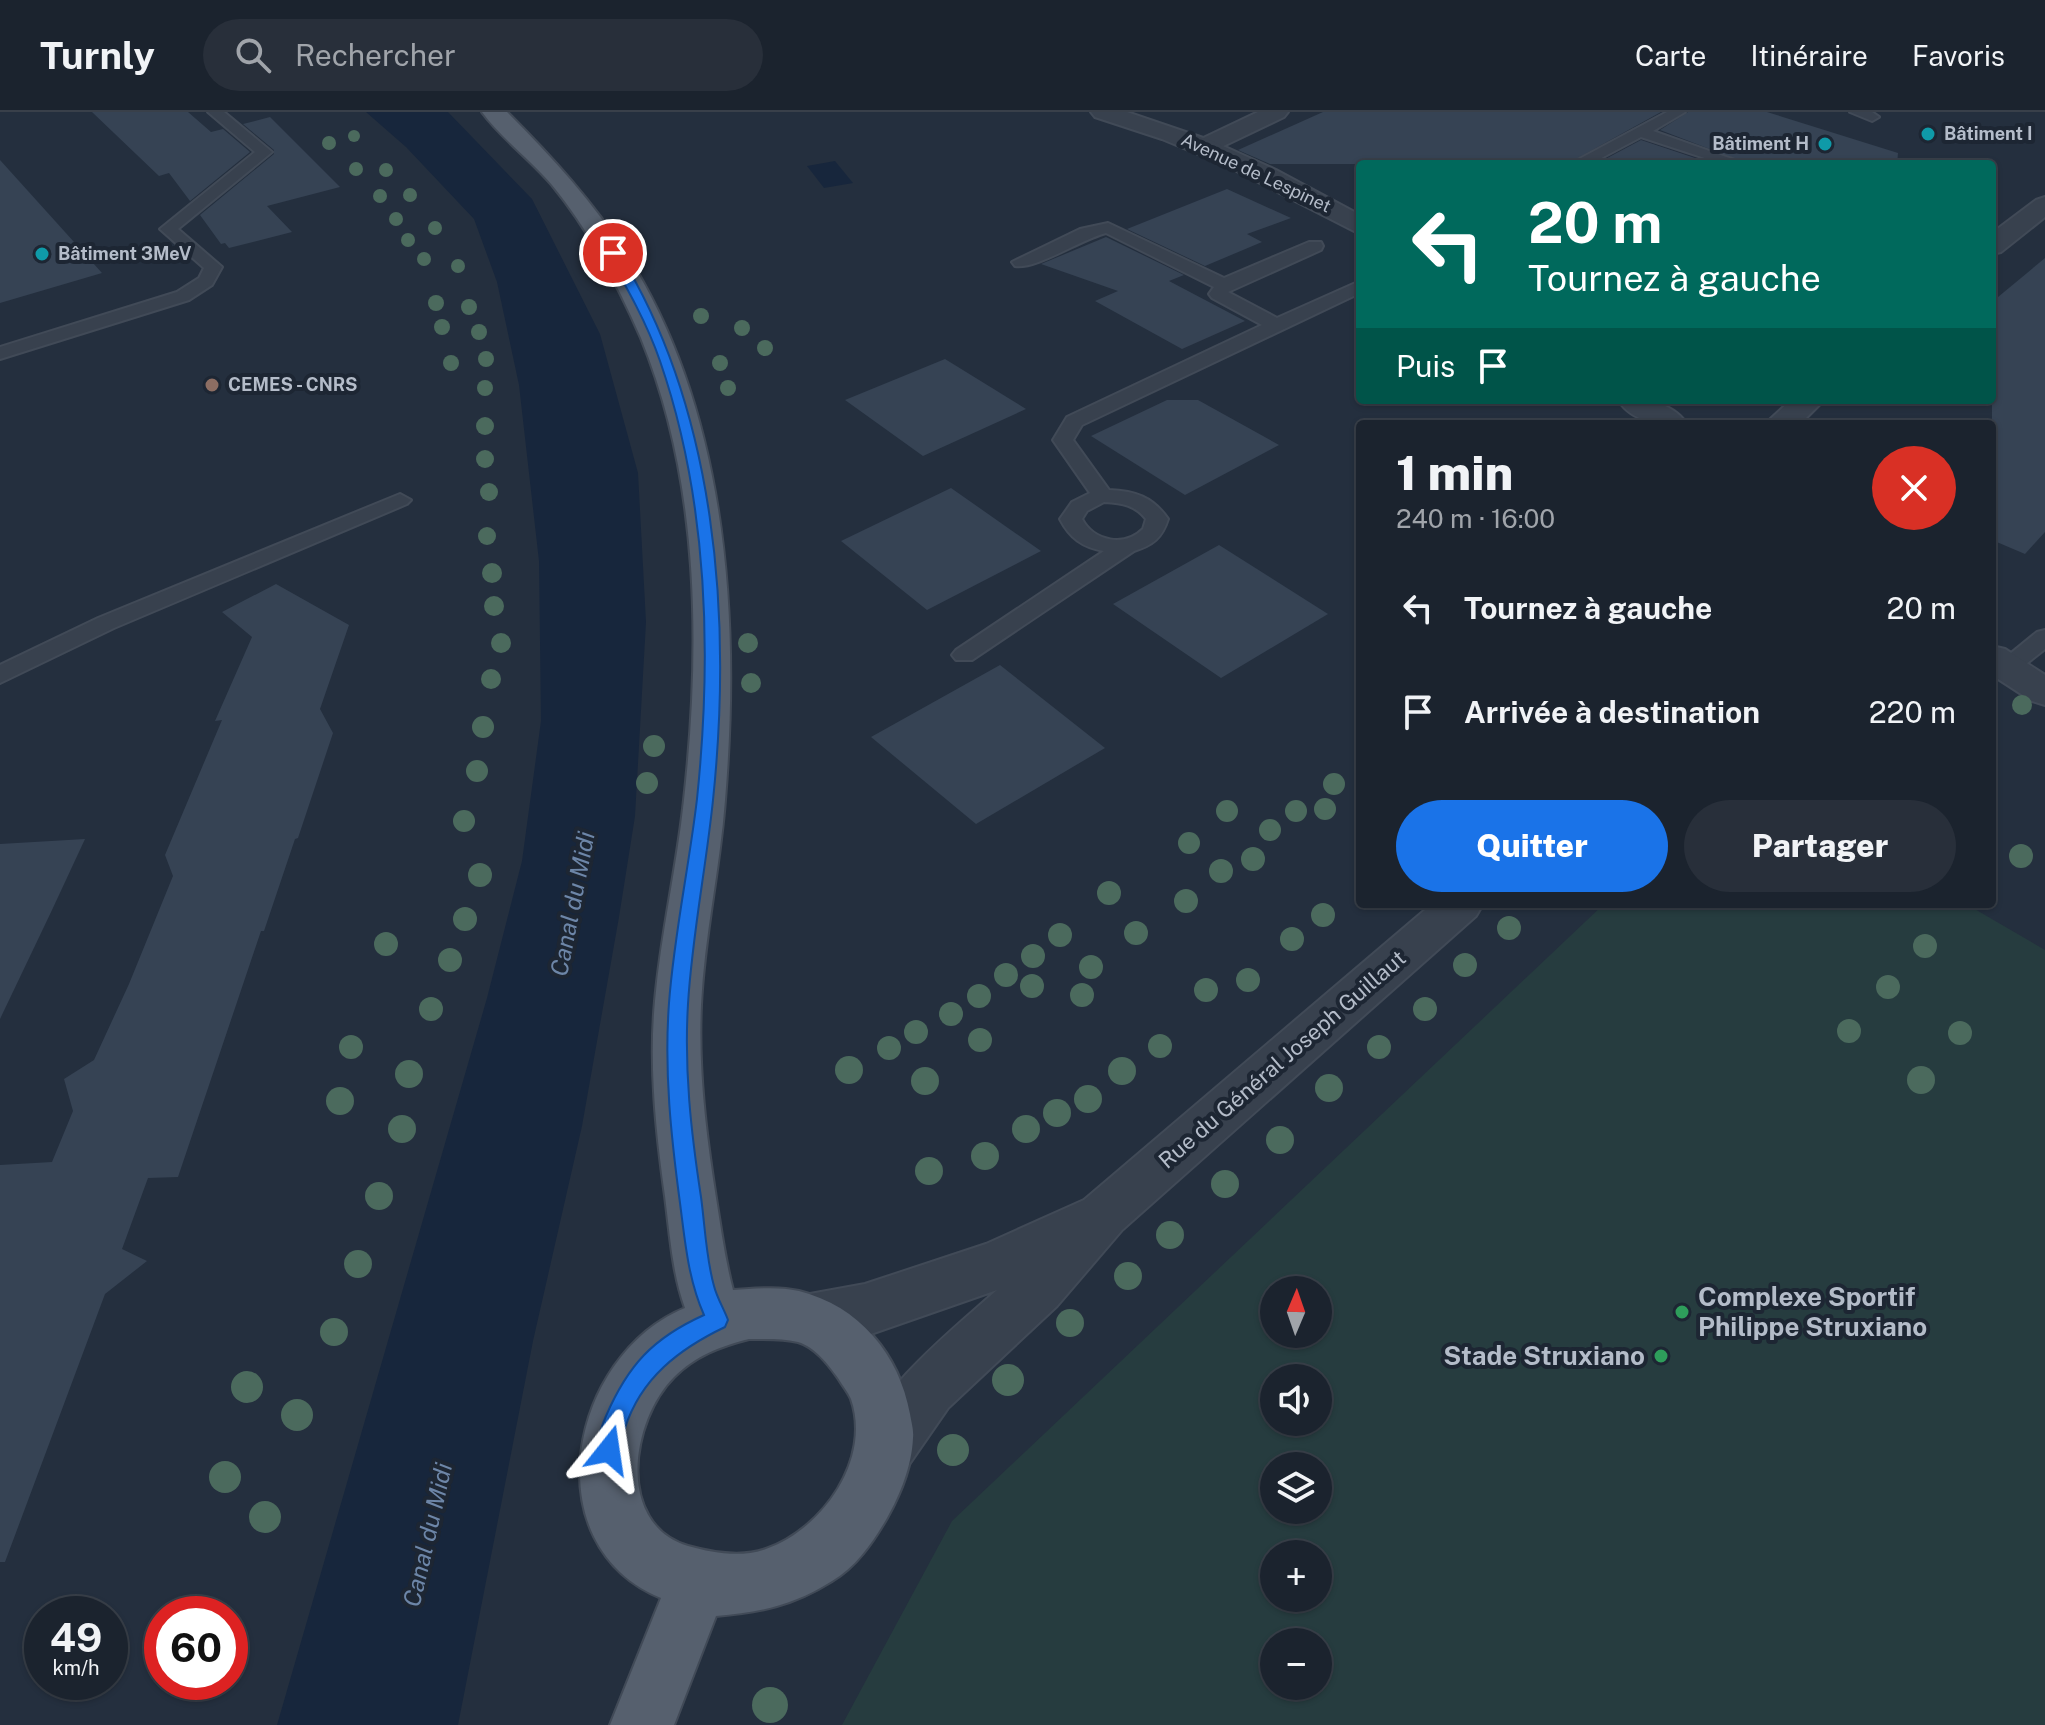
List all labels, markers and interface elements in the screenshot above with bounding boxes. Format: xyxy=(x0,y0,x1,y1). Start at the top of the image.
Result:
search box xyxy=(203,19,763,91)
text: Turnly xyxy=(40,33,155,78)
icon: search xyxy=(231,33,275,77)
text: Rechercher xyxy=(295,37,456,73)
text: Carte xyxy=(1635,39,1706,72)
text: Itinéraire xyxy=(1750,39,1868,72)
text: Favoris xyxy=(1912,39,2005,72)
place label: Bâtiment I xyxy=(1944,123,2033,144)
marker: Bâtiment I xyxy=(1919,125,1937,143)
street label: Avenue de Lespinet xyxy=(1178,129,1334,216)
place label: Bâtiment H xyxy=(1712,133,1809,154)
marker: Bâtiment H xyxy=(1816,135,1834,153)
text: 20 m xyxy=(1528,190,1662,256)
icon: left xyxy=(1396,192,1500,296)
pin xyxy=(579,219,647,287)
icon: arrive xyxy=(591,231,635,275)
place label: Bâtiment 3MeV xyxy=(58,243,192,264)
marker: Bâtiment 3MeV xyxy=(33,245,51,263)
text: Tournez à gauche xyxy=(1528,257,1821,299)
icon: arrive xyxy=(1471,344,1515,388)
text: Puis xyxy=(1396,348,1455,384)
place label: CEMES - CNRS xyxy=(228,374,357,395)
marker: CEMES - CNRS xyxy=(203,376,221,394)
text: 1 min xyxy=(1396,444,1513,501)
button: close xyxy=(1872,446,1956,530)
text: 240 m · 16:00 xyxy=(1396,503,1555,534)
icon: left xyxy=(1396,586,1440,630)
text: Tournez à gauche xyxy=(1464,590,1712,626)
text: 20 m xyxy=(1887,590,1956,626)
icon: arrive xyxy=(1396,690,1440,734)
text: Arrivée à destination xyxy=(1464,694,1760,730)
text: 220 m xyxy=(1869,694,1956,730)
button: Quitter xyxy=(1396,800,1668,892)
button: Partager xyxy=(1684,800,1956,892)
water label: Canal du Midi xyxy=(544,829,600,979)
street label: Rue du Général Joseph Guillaut xyxy=(1153,945,1411,1173)
north arrow xyxy=(1260,1276,1332,1348)
map controls xyxy=(1260,1276,1332,1700)
place label: Complexe Sportif Philippe Struxiano xyxy=(1698,1281,1927,1342)
marker: Complexe Sportif Philippe Struxiano xyxy=(1673,1303,1691,1321)
place label: Stade Struxiano xyxy=(1443,1340,1645,1371)
marker: Stade Struxiano xyxy=(1652,1347,1670,1365)
button: sound xyxy=(1260,1364,1332,1436)
position arrow xyxy=(567,1408,651,1492)
button: layers xyxy=(1260,1452,1332,1524)
water label: Canal du Midi xyxy=(397,1460,457,1609)
button: + xyxy=(1260,1540,1332,1612)
speed limit sign: 60 xyxy=(144,1596,248,1700)
text: 49 xyxy=(50,1614,102,1661)
button: − xyxy=(1260,1628,1332,1700)
text: km/h xyxy=(52,1656,100,1680)

